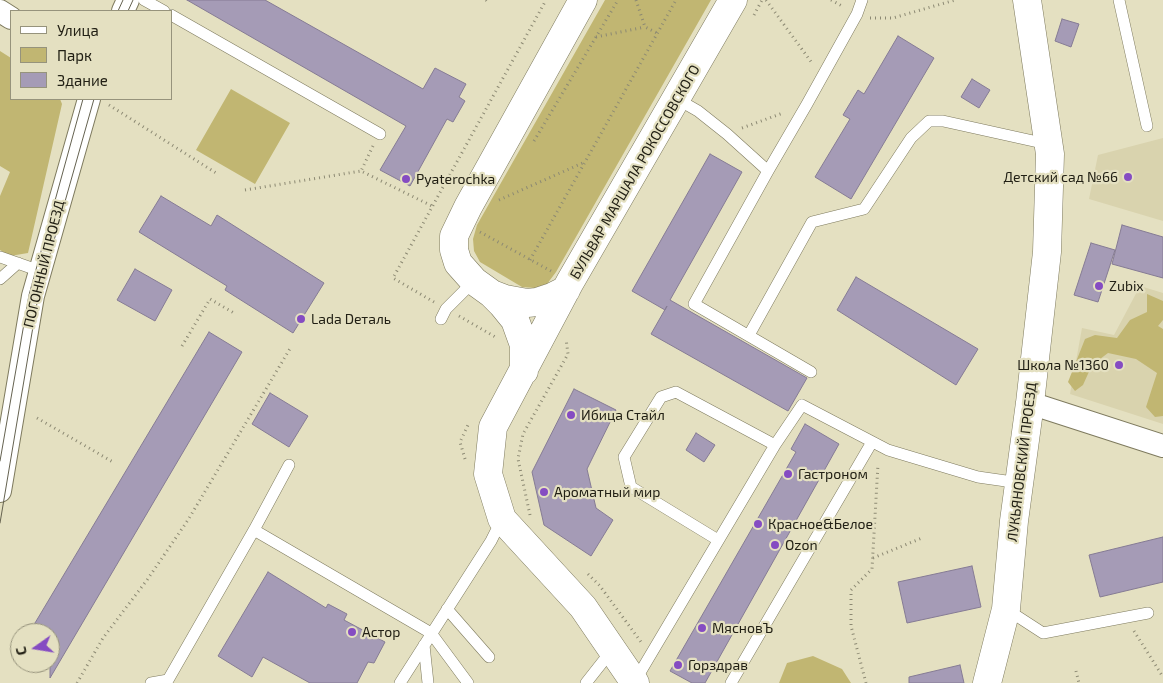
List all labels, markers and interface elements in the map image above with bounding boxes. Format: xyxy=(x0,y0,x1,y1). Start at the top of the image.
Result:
legend xyxy=(10,10,172,100)
text: Улица xyxy=(57,21,99,39)
text: Парк xyxy=(57,46,92,64)
street label: БУЛЬВАР МАРШАЛА РОКОССОВСКОГО xyxy=(567,62,703,282)
text: Здание xyxy=(57,71,108,89)
place label: Детский сад №66 xyxy=(1003,169,1118,185)
place label: Pyaterochka xyxy=(416,171,495,187)
marker: Детский сад №66 xyxy=(1122,171,1134,183)
marker: Pyaterochka xyxy=(400,173,412,185)
street label: ПОГОННЫЙ ПРОЕЗД xyxy=(20,199,68,329)
place label: Zubix xyxy=(1109,278,1144,294)
marker: Zubix xyxy=(1093,280,1105,292)
place label: Lada Dеталь xyxy=(311,311,391,327)
marker: Lada Dеталь xyxy=(295,313,307,325)
place label: Школа №1360 xyxy=(1017,357,1109,373)
marker: Школа №1360 xyxy=(1113,359,1125,371)
street label: ЛУКЬЯНОВСКИЙ ПРОЕЗД xyxy=(1004,381,1040,543)
place label: Ибица Стайл xyxy=(581,407,665,423)
marker: Ибица Стайл xyxy=(565,409,577,421)
place label: Гастроном xyxy=(798,466,868,482)
marker: Гастроном xyxy=(782,468,794,480)
place label: Ароматный мир xyxy=(554,484,660,500)
marker: Ароматный мир xyxy=(538,486,550,498)
place label: Красное&Белое xyxy=(768,516,873,532)
marker: Красное&Белое xyxy=(752,518,764,530)
place label: Ozon xyxy=(785,537,818,553)
marker: Ozon xyxy=(769,539,781,551)
place label: МясновЪ xyxy=(712,620,773,636)
marker: МясновЪ xyxy=(696,622,708,634)
north arrow xyxy=(10,623,60,673)
place label: Астор xyxy=(362,624,400,640)
marker: Астор xyxy=(346,626,358,638)
text: С xyxy=(12,645,30,657)
place label: Горздрав xyxy=(688,657,748,673)
marker: Горздрав xyxy=(672,659,684,671)

